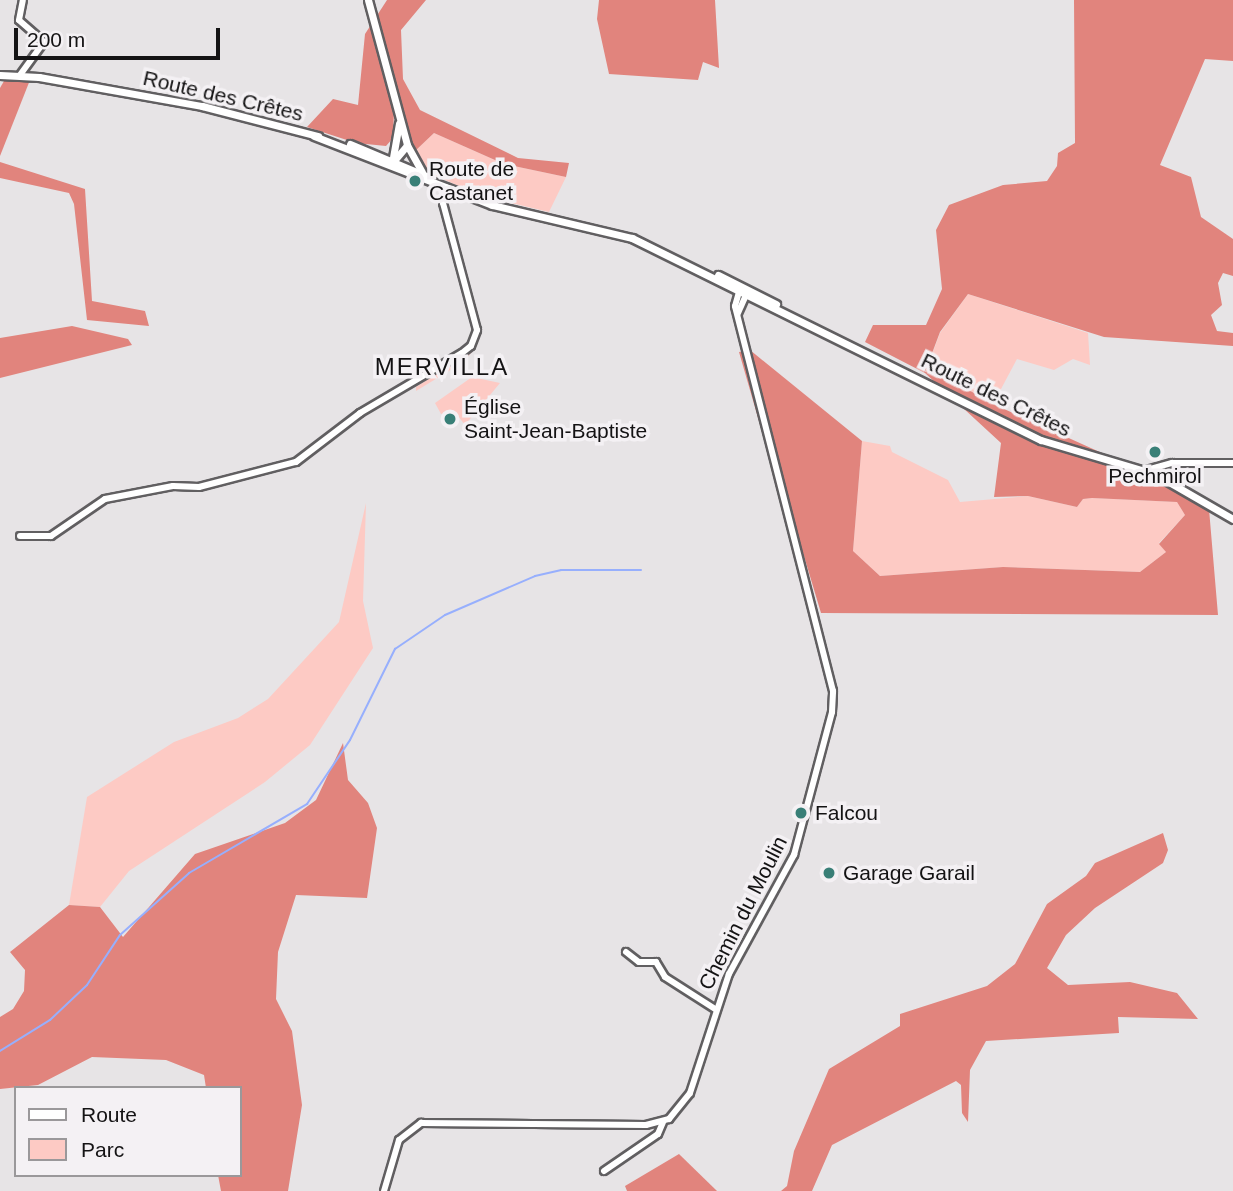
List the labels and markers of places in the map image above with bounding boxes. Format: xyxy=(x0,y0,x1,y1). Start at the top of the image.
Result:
place label: Route de Castanet xyxy=(429,156,514,206)
marker: Route de Castanet xyxy=(407,173,423,189)
place label: Église Saint-Jean-Baptiste xyxy=(464,394,647,444)
marker: Église Saint-Jean-Baptiste xyxy=(442,411,458,427)
marker: Pechmirol xyxy=(1147,444,1163,460)
place label: Pechmirol xyxy=(1108,463,1202,489)
place label: Falcou xyxy=(815,800,878,826)
marker: Falcou xyxy=(793,805,809,821)
place label: Garage Garail xyxy=(843,860,975,886)
marker: Garage Garail xyxy=(821,865,837,881)

